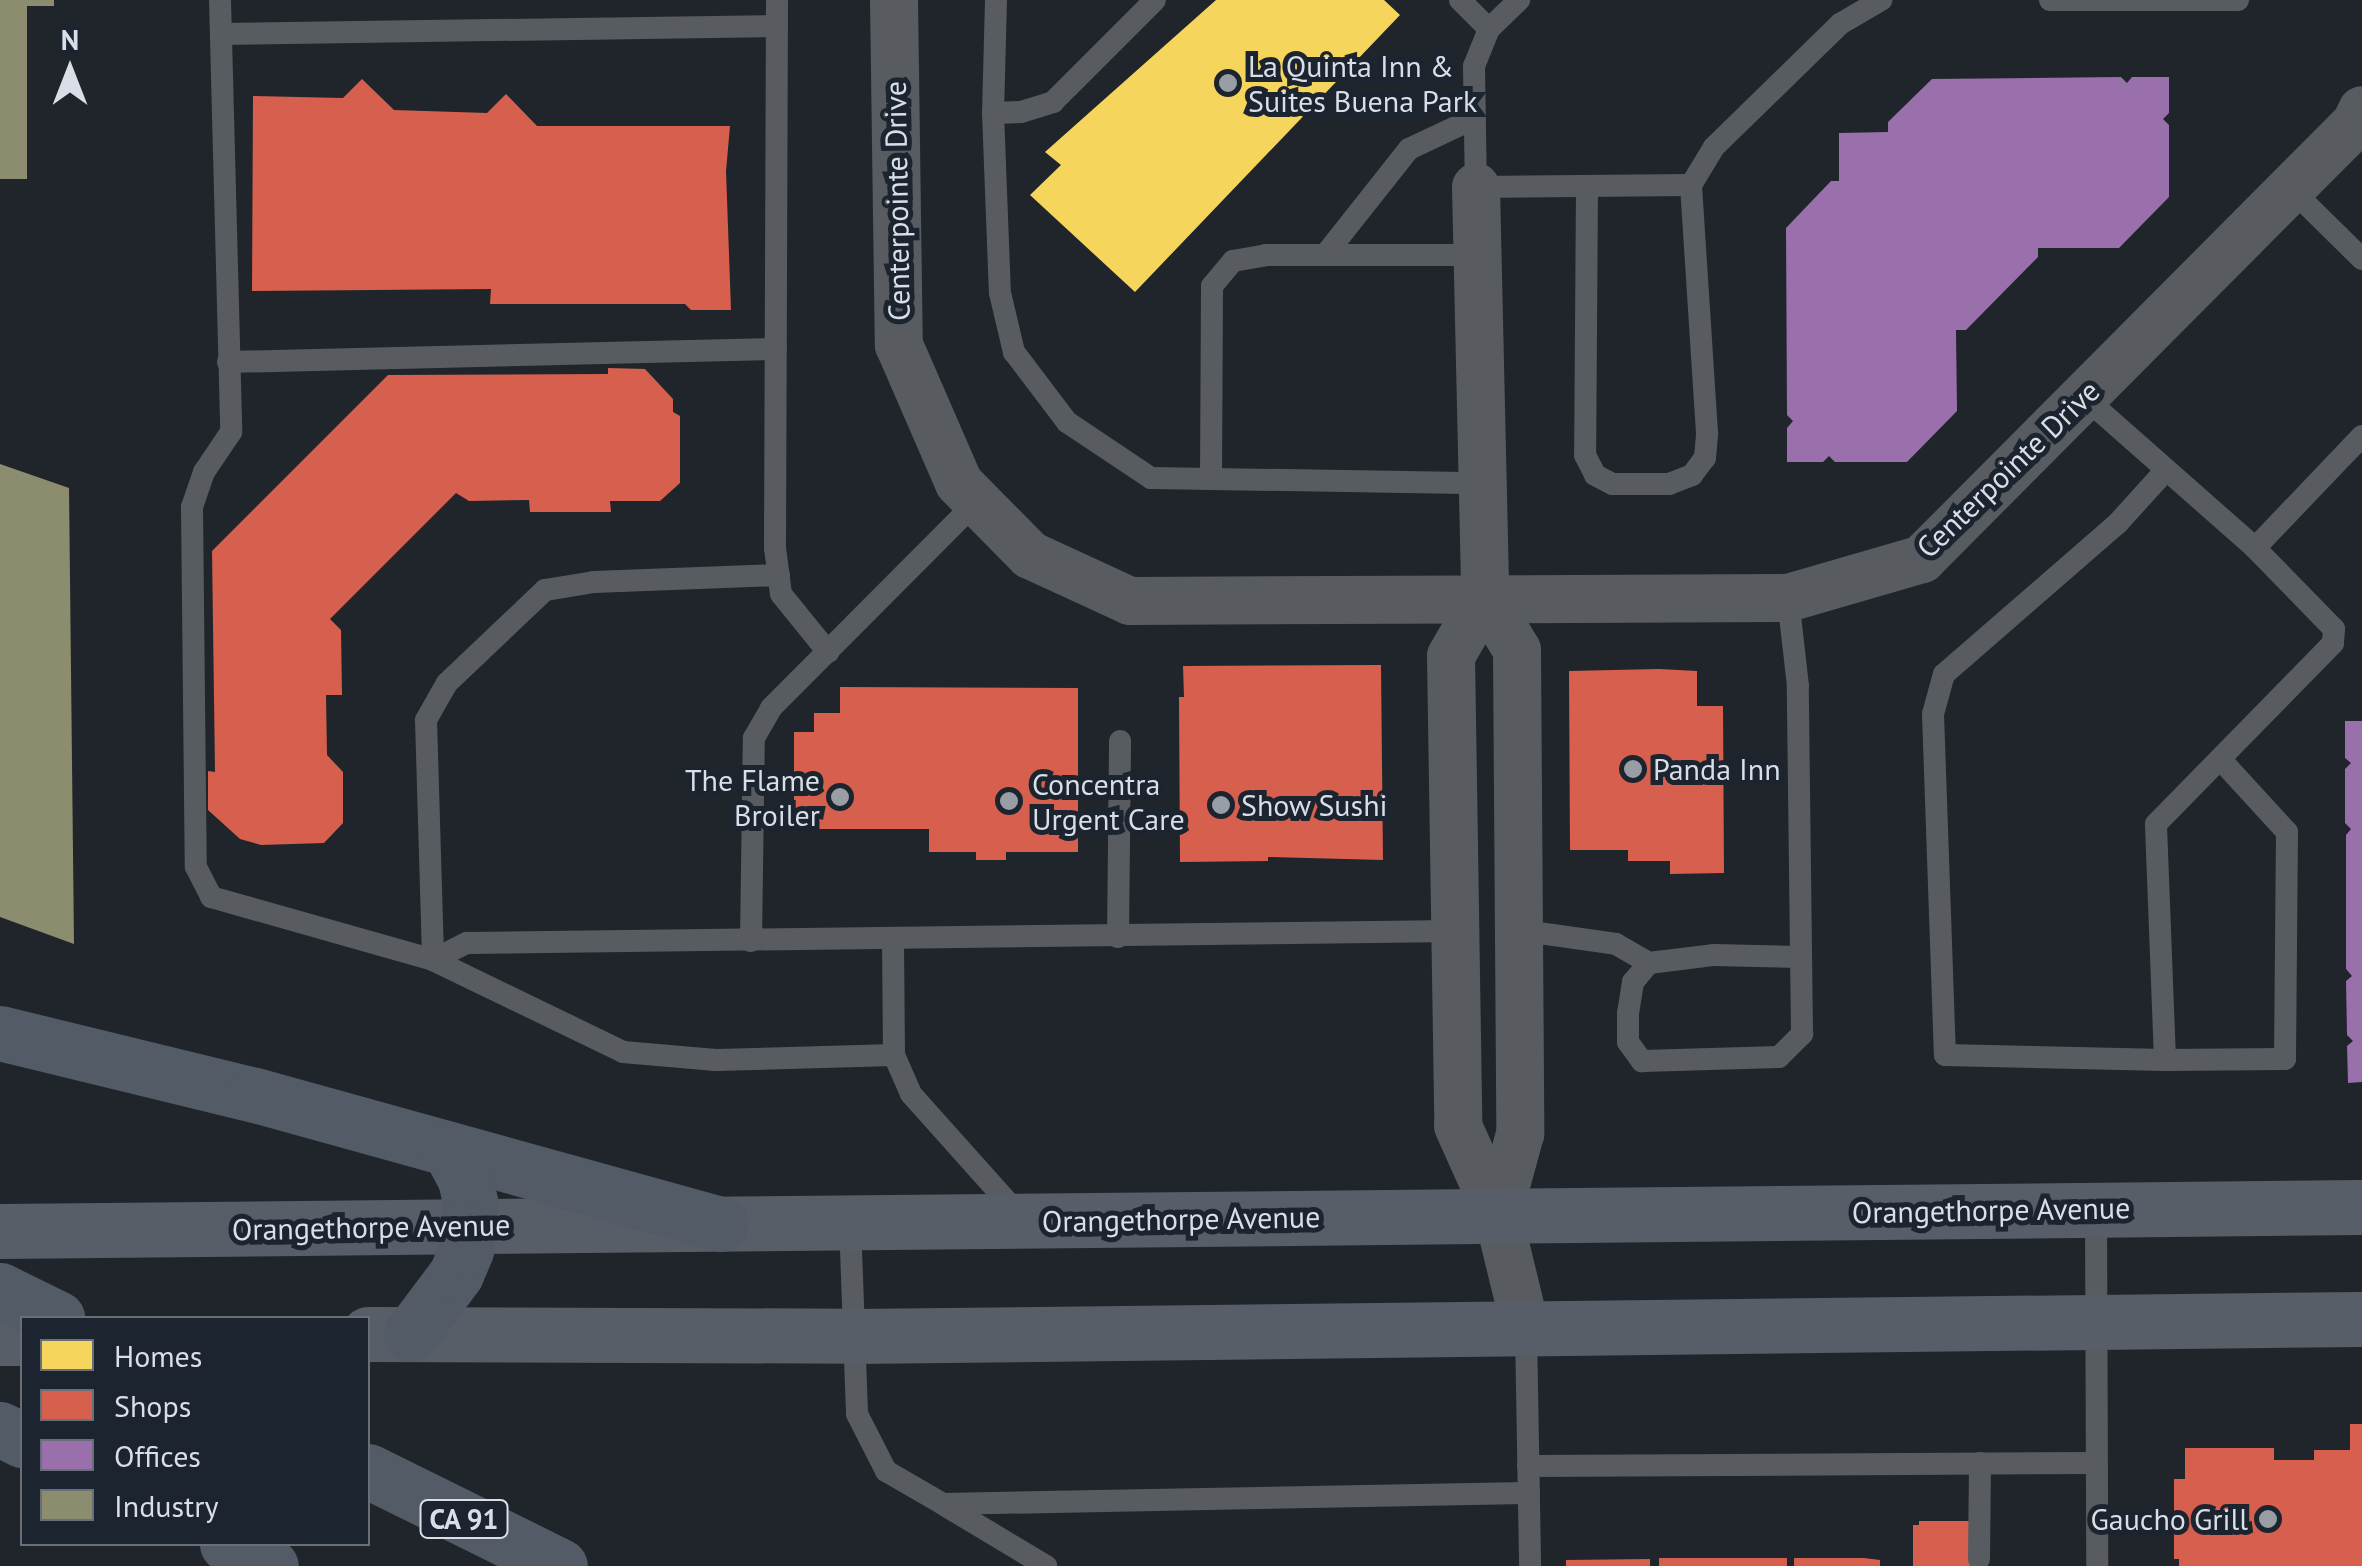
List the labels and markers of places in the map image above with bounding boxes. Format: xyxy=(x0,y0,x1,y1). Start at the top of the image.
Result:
place label: La Quinta Inn & Suites Buena Park xyxy=(1248,48,1477,118)
marker: La Quinta Inn & Suites Buena Park xyxy=(1217,72,1239,94)
place label: Panda Inn xyxy=(1653,751,1781,787)
marker: Panda Inn xyxy=(1622,758,1644,780)
place label: The Flame Broiler xyxy=(685,762,820,832)
place label: Concentra Urgent Care xyxy=(1032,766,1185,836)
marker: The Flame Broiler xyxy=(829,786,851,808)
place label: Show Sushi xyxy=(1241,787,1388,823)
marker: Concentra Urgent Care xyxy=(996,788,1022,814)
marker: Show Sushi xyxy=(1210,794,1232,816)
place label: Gaucho Grill xyxy=(2090,1501,2248,1537)
marker: Gaucho Grill xyxy=(2257,1508,2279,1530)

